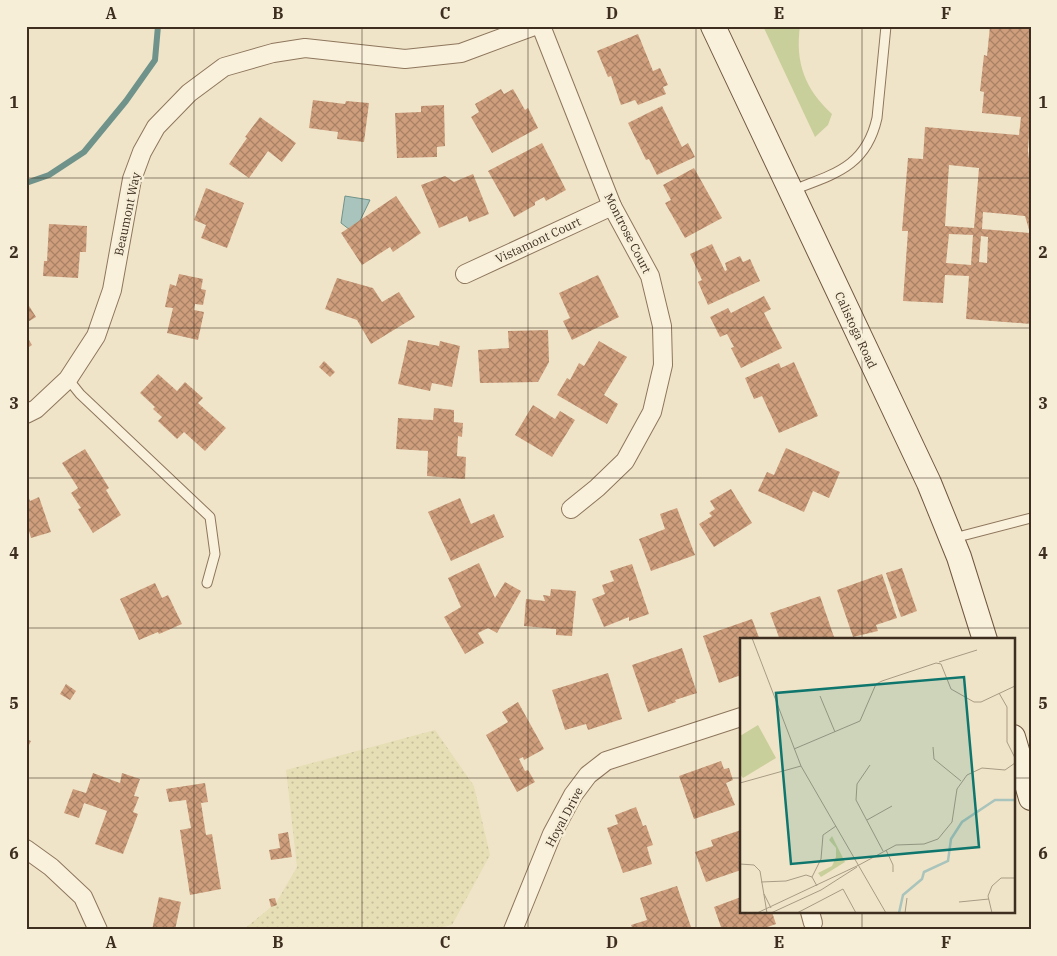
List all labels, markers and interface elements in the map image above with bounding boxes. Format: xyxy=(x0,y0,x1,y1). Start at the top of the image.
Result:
text: A xyxy=(105,3,117,23)
text: B xyxy=(272,3,284,23)
text: C xyxy=(440,3,450,23)
text: D xyxy=(606,3,618,23)
text: E xyxy=(774,3,784,23)
text: F xyxy=(941,3,951,23)
text: 1 xyxy=(9,92,19,112)
text: 1 xyxy=(1038,92,1048,112)
street label: Beaumont Way xyxy=(111,170,143,257)
street label: Montrose Court xyxy=(601,190,655,276)
street label: Vistamont Court xyxy=(493,214,583,266)
text: 2 xyxy=(9,242,19,262)
text: 2 xyxy=(1038,242,1048,262)
street label: Calistoga Road xyxy=(832,289,880,371)
text: 3 xyxy=(9,393,19,413)
text: 3 xyxy=(1038,393,1048,413)
text: 4 xyxy=(9,543,19,563)
text: 4 xyxy=(1038,543,1048,563)
inset map xyxy=(740,638,1014,914)
text: 5 xyxy=(9,693,19,713)
text: 5 xyxy=(1038,693,1048,713)
street label: Hoyal Drive xyxy=(542,785,586,849)
text: 6 xyxy=(9,843,19,863)
text: 6 xyxy=(1038,843,1048,863)
text: A xyxy=(105,932,117,952)
text: B xyxy=(272,932,284,952)
text: C xyxy=(440,932,450,952)
text: D xyxy=(606,932,618,952)
text: E xyxy=(774,932,784,952)
text: F xyxy=(941,932,951,952)

